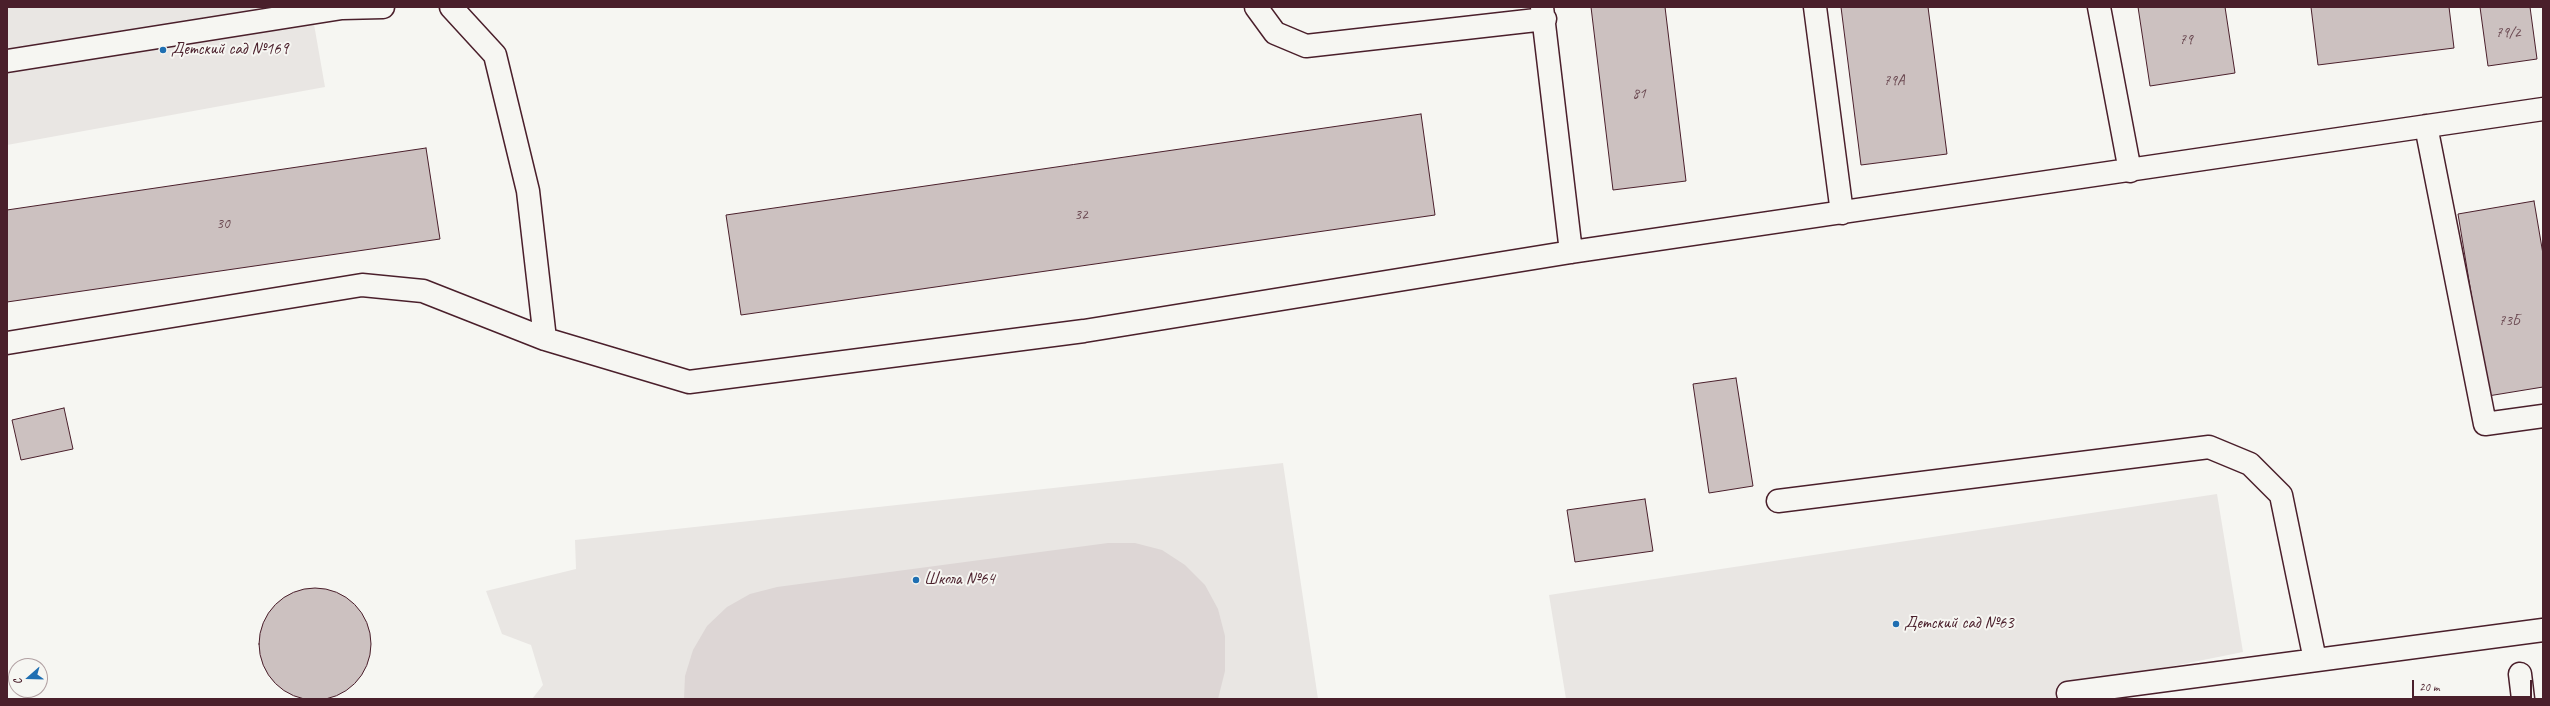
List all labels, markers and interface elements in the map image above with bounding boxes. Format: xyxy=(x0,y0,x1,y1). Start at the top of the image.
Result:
house number: 79/2 xyxy=(2495,24,2521,42)
house number: 79 xyxy=(2179,31,2193,49)
place label: Детский сад №169 xyxy=(171,40,288,60)
marker: Детский сад №169 xyxy=(158,45,168,55)
house number: 79А xyxy=(1883,72,1905,90)
house number: 81 xyxy=(1632,85,1646,103)
house number: 32 xyxy=(1074,206,1088,224)
house number: 30 xyxy=(216,215,230,233)
house number: 73Б xyxy=(2498,312,2520,330)
place label: Школа №64 xyxy=(924,570,995,590)
marker: Школа №64 xyxy=(911,575,921,585)
place label: Детский сад №63 xyxy=(1904,614,2014,634)
marker: Детский сад №63 xyxy=(1891,619,1901,629)
north arrow xyxy=(8,658,48,698)
scale bar xyxy=(2414,672,2534,698)
text: С xyxy=(10,677,25,687)
text: 20 m xyxy=(2419,679,2439,695)

